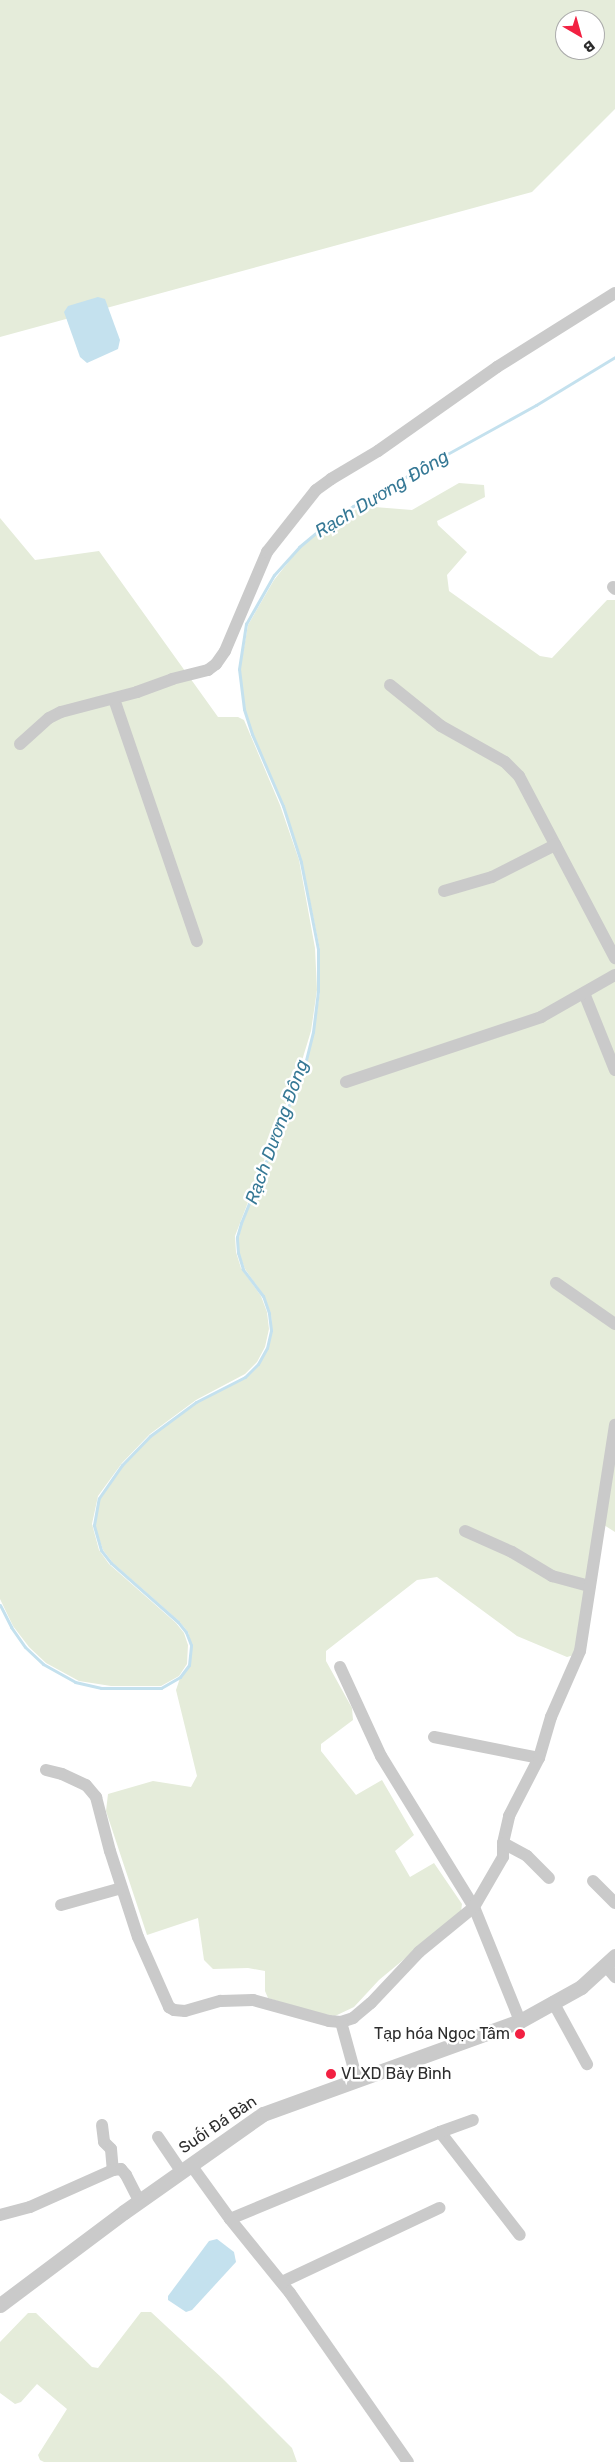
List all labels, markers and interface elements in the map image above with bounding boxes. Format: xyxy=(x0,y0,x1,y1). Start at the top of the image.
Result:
north arrow xyxy=(555,10,605,60)
text: B xyxy=(580,37,598,56)
water label: Rạch Dương Đông xyxy=(311,445,453,543)
water label: Rạch Dương Đông xyxy=(241,1057,313,1207)
place label: Tạp hóa Ngọc Tâm xyxy=(374,2024,510,2044)
marker: Tạp hóa Ngọc Tâm xyxy=(514,2028,526,2040)
place label: VLXD Bảy Bình xyxy=(341,2064,452,2084)
marker: VLXD Bảy Bình xyxy=(325,2068,337,2080)
street label: Suối Đá Bàn xyxy=(175,2092,261,2158)

